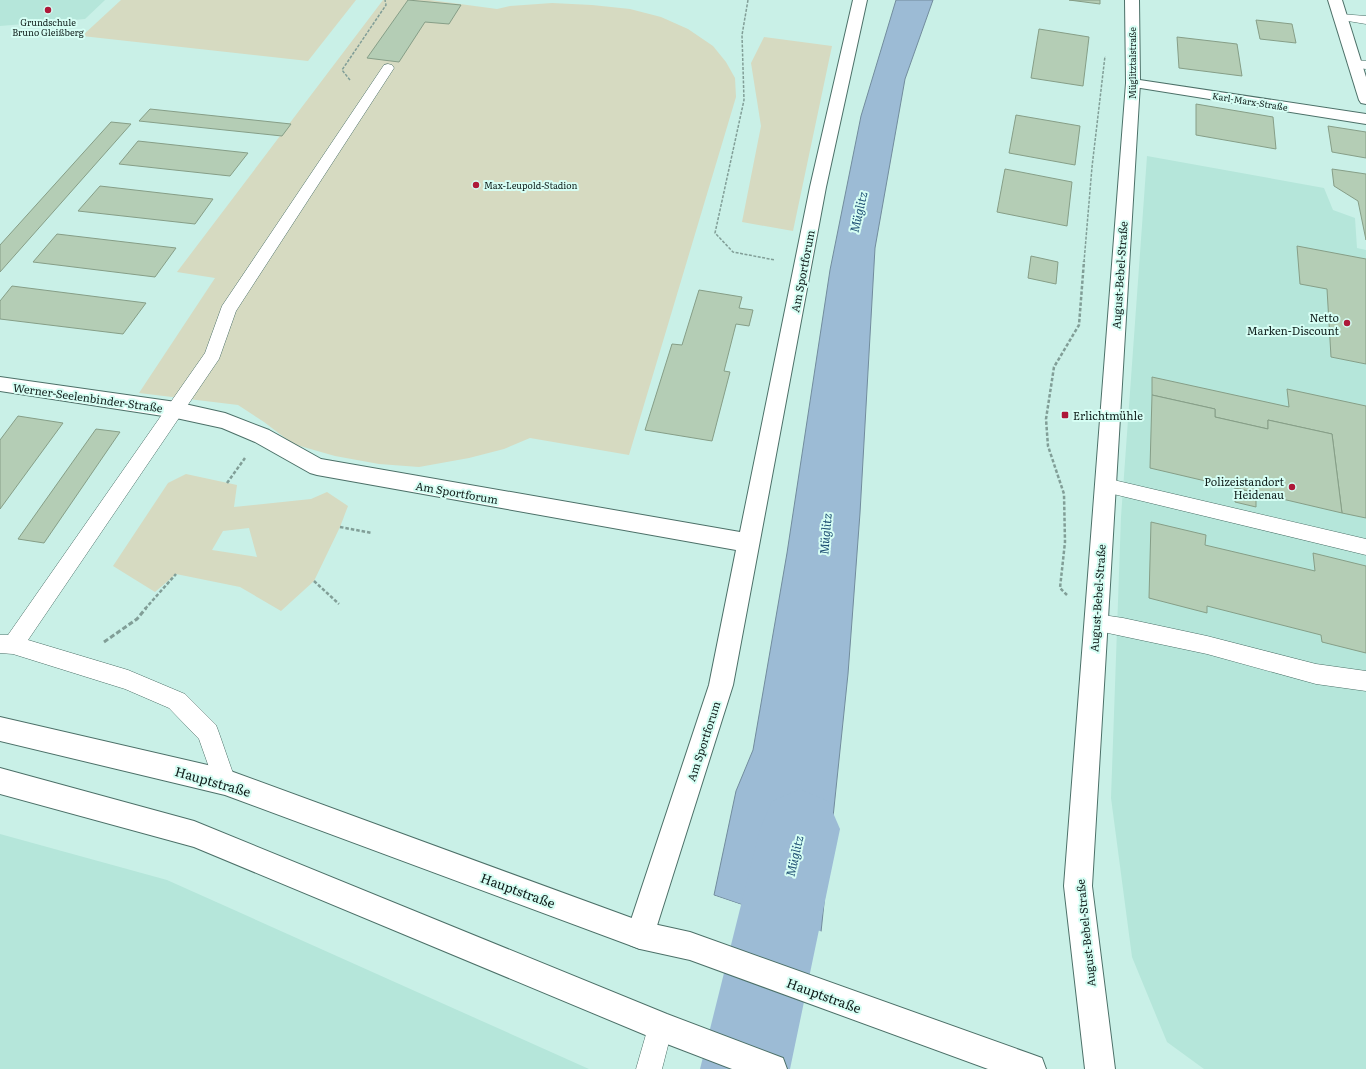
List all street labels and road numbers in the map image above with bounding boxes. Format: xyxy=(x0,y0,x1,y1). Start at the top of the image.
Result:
street label: Müglitztalstraße xyxy=(1125,27,1139,99)
street label: Karl-Marx-Straße xyxy=(1211,88,1289,114)
street label: August-Bebel-Straße xyxy=(1107,220,1131,329)
street label: Am Sportforum xyxy=(786,228,818,313)
street label: Werner-Seelenbinder-Straße xyxy=(12,379,164,415)
street label: Am Sportforum xyxy=(415,477,500,507)
street label: August-Bebel-Straße xyxy=(1085,543,1109,652)
street label: Am Sportforum xyxy=(683,699,724,783)
street label: Hauptstraße xyxy=(173,761,253,801)
street label: Hauptstraße xyxy=(478,868,558,912)
street label: August-Bebel-Straße xyxy=(1071,878,1099,988)
street label: Hauptstraße xyxy=(784,973,864,1017)

